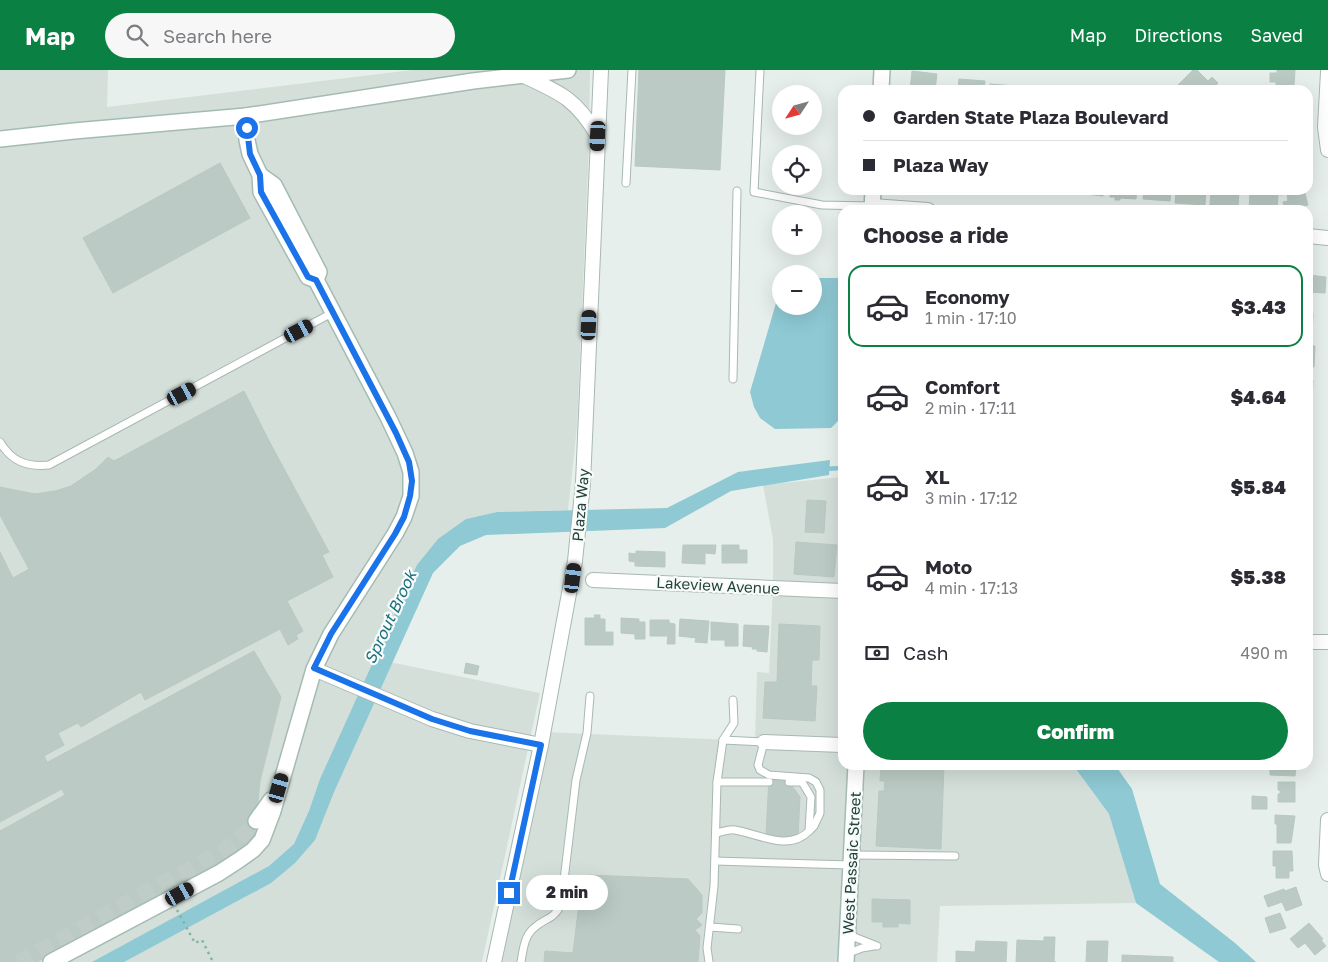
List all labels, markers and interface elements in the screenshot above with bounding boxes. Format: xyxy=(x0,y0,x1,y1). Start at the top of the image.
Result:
search box xyxy=(105,13,455,58)
text: Map xyxy=(25,21,75,50)
icon: search xyxy=(123,21,151,49)
text: Search here xyxy=(163,24,272,47)
text: Map xyxy=(1070,24,1106,46)
text: Directions xyxy=(1134,24,1222,46)
text: Saved xyxy=(1250,24,1303,46)
north arrow xyxy=(772,85,822,135)
map controls xyxy=(772,85,822,315)
text: Garden State Plaza Boulevard xyxy=(893,105,1168,128)
route start xyxy=(236,117,258,139)
car xyxy=(589,121,606,151)
button: locate xyxy=(772,145,822,195)
text: Plaza Way xyxy=(893,153,989,176)
button: + xyxy=(772,205,822,255)
text: Choose a ride xyxy=(863,221,1009,248)
button: − xyxy=(772,265,822,315)
icon: car xyxy=(865,284,910,329)
text: Economy xyxy=(925,285,1010,308)
text: $3.43 xyxy=(1231,295,1286,318)
text: 1 min · 17:10 xyxy=(925,308,1017,328)
car xyxy=(580,310,597,340)
car xyxy=(282,317,315,345)
icon: car xyxy=(865,374,910,419)
text: Comfort xyxy=(925,375,1000,398)
car xyxy=(165,380,198,408)
text: $4.64 xyxy=(1231,385,1286,408)
text: 2 min · 17:11 xyxy=(925,398,1016,418)
icon: car xyxy=(865,464,910,509)
text: XL xyxy=(925,465,950,488)
street label: Plaza Way xyxy=(568,467,592,542)
text: $5.84 xyxy=(1231,475,1286,498)
text: 3 min · 17:12 xyxy=(925,488,1018,508)
icon: car xyxy=(865,554,910,599)
text: Moto xyxy=(925,555,972,578)
car xyxy=(563,562,582,594)
water label: Sprout Brook xyxy=(360,565,421,667)
text: $5.38 xyxy=(1231,565,1286,588)
street label: Lakeview Avenue xyxy=(656,573,780,597)
text: 4 min · 17:13 xyxy=(925,578,1018,598)
icon: cash xyxy=(863,639,891,667)
text: Cash xyxy=(903,641,948,664)
text: 490 m xyxy=(1240,643,1288,663)
button: Confirm xyxy=(863,702,1288,760)
car xyxy=(267,772,290,804)
street label: West Passaic Street xyxy=(838,791,864,935)
callout: 2 min xyxy=(526,876,609,910)
car xyxy=(163,880,196,908)
route end xyxy=(498,882,520,904)
text: 2 min xyxy=(546,882,588,902)

